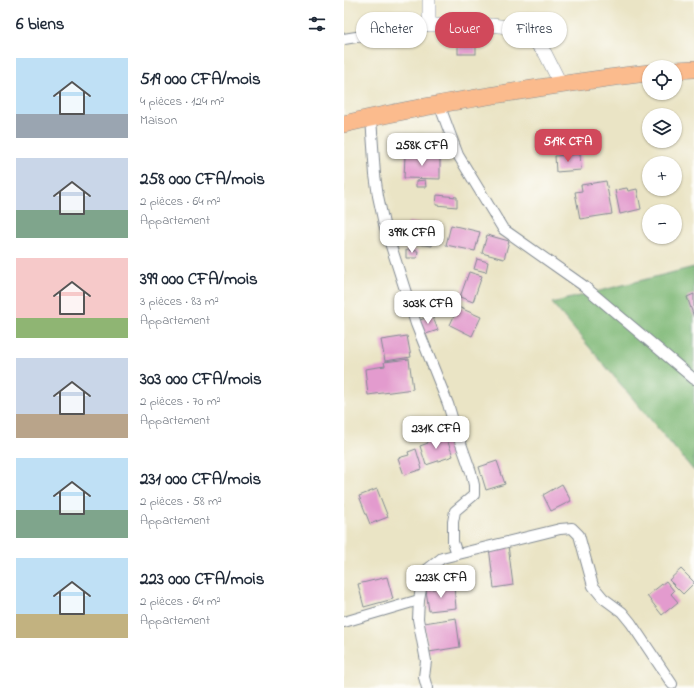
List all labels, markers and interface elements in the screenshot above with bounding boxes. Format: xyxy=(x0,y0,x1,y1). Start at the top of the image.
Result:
text: 6 biens xyxy=(16,12,64,37)
chip: Acheter xyxy=(356,12,427,48)
chip: Louer xyxy=(435,12,494,48)
chip: Filtres xyxy=(502,12,567,48)
icon: filters xyxy=(306,13,328,35)
map controls xyxy=(642,60,682,244)
button: locate xyxy=(642,60,682,100)
text: 519 000 CFA/mois xyxy=(140,67,261,92)
icon: home xyxy=(48,74,96,122)
text: 4 pièces · 124 m² xyxy=(140,92,224,111)
button: layers xyxy=(642,108,682,148)
text: Maison xyxy=(140,111,177,130)
pin: 519K CFA xyxy=(527,129,609,163)
text: 519K CFA xyxy=(544,132,592,151)
pin: 258K CFA xyxy=(381,133,463,167)
text: 258K CFA xyxy=(396,136,448,155)
button: + xyxy=(642,156,682,196)
text: 258 000 CFA/mois xyxy=(140,167,265,192)
icon: home xyxy=(48,174,96,222)
text: 2 pièces · 64 m² xyxy=(140,192,221,211)
button: − xyxy=(642,204,682,244)
text: Appartement xyxy=(140,211,210,230)
pin: 399K CFA xyxy=(371,220,453,254)
text: 399K CFA xyxy=(389,223,435,242)
text: 399 000 CFA/mois xyxy=(140,267,258,292)
icon: home xyxy=(48,274,96,322)
pin: 303K CFA xyxy=(387,291,469,325)
text: 3 pièces · 83 m² xyxy=(140,292,219,311)
text: 303K CFA xyxy=(403,294,453,313)
text: Appartement xyxy=(140,311,210,330)
text: 303 000 CFA/mois xyxy=(140,367,262,392)
icon: home xyxy=(48,374,96,422)
text: 2 pièces · 70 m² xyxy=(140,392,221,411)
text: Appartement xyxy=(140,411,210,430)
pin: 231K CFA xyxy=(395,416,477,450)
text: 231K CFA xyxy=(411,419,461,438)
text: 231 000 CFA/mois xyxy=(140,467,261,492)
icon: home xyxy=(48,474,96,522)
text: 2 pièces · 58 m² xyxy=(140,492,222,511)
text: Appartement xyxy=(140,511,210,530)
pin: 223K CFA xyxy=(400,565,482,599)
text: 223 000 CFA/mois xyxy=(140,567,264,592)
text: 223K CFA xyxy=(415,568,467,587)
icon: home xyxy=(48,574,96,622)
text: 2 pièces · 64 m² xyxy=(140,592,221,611)
text: Appartement xyxy=(140,611,210,630)

